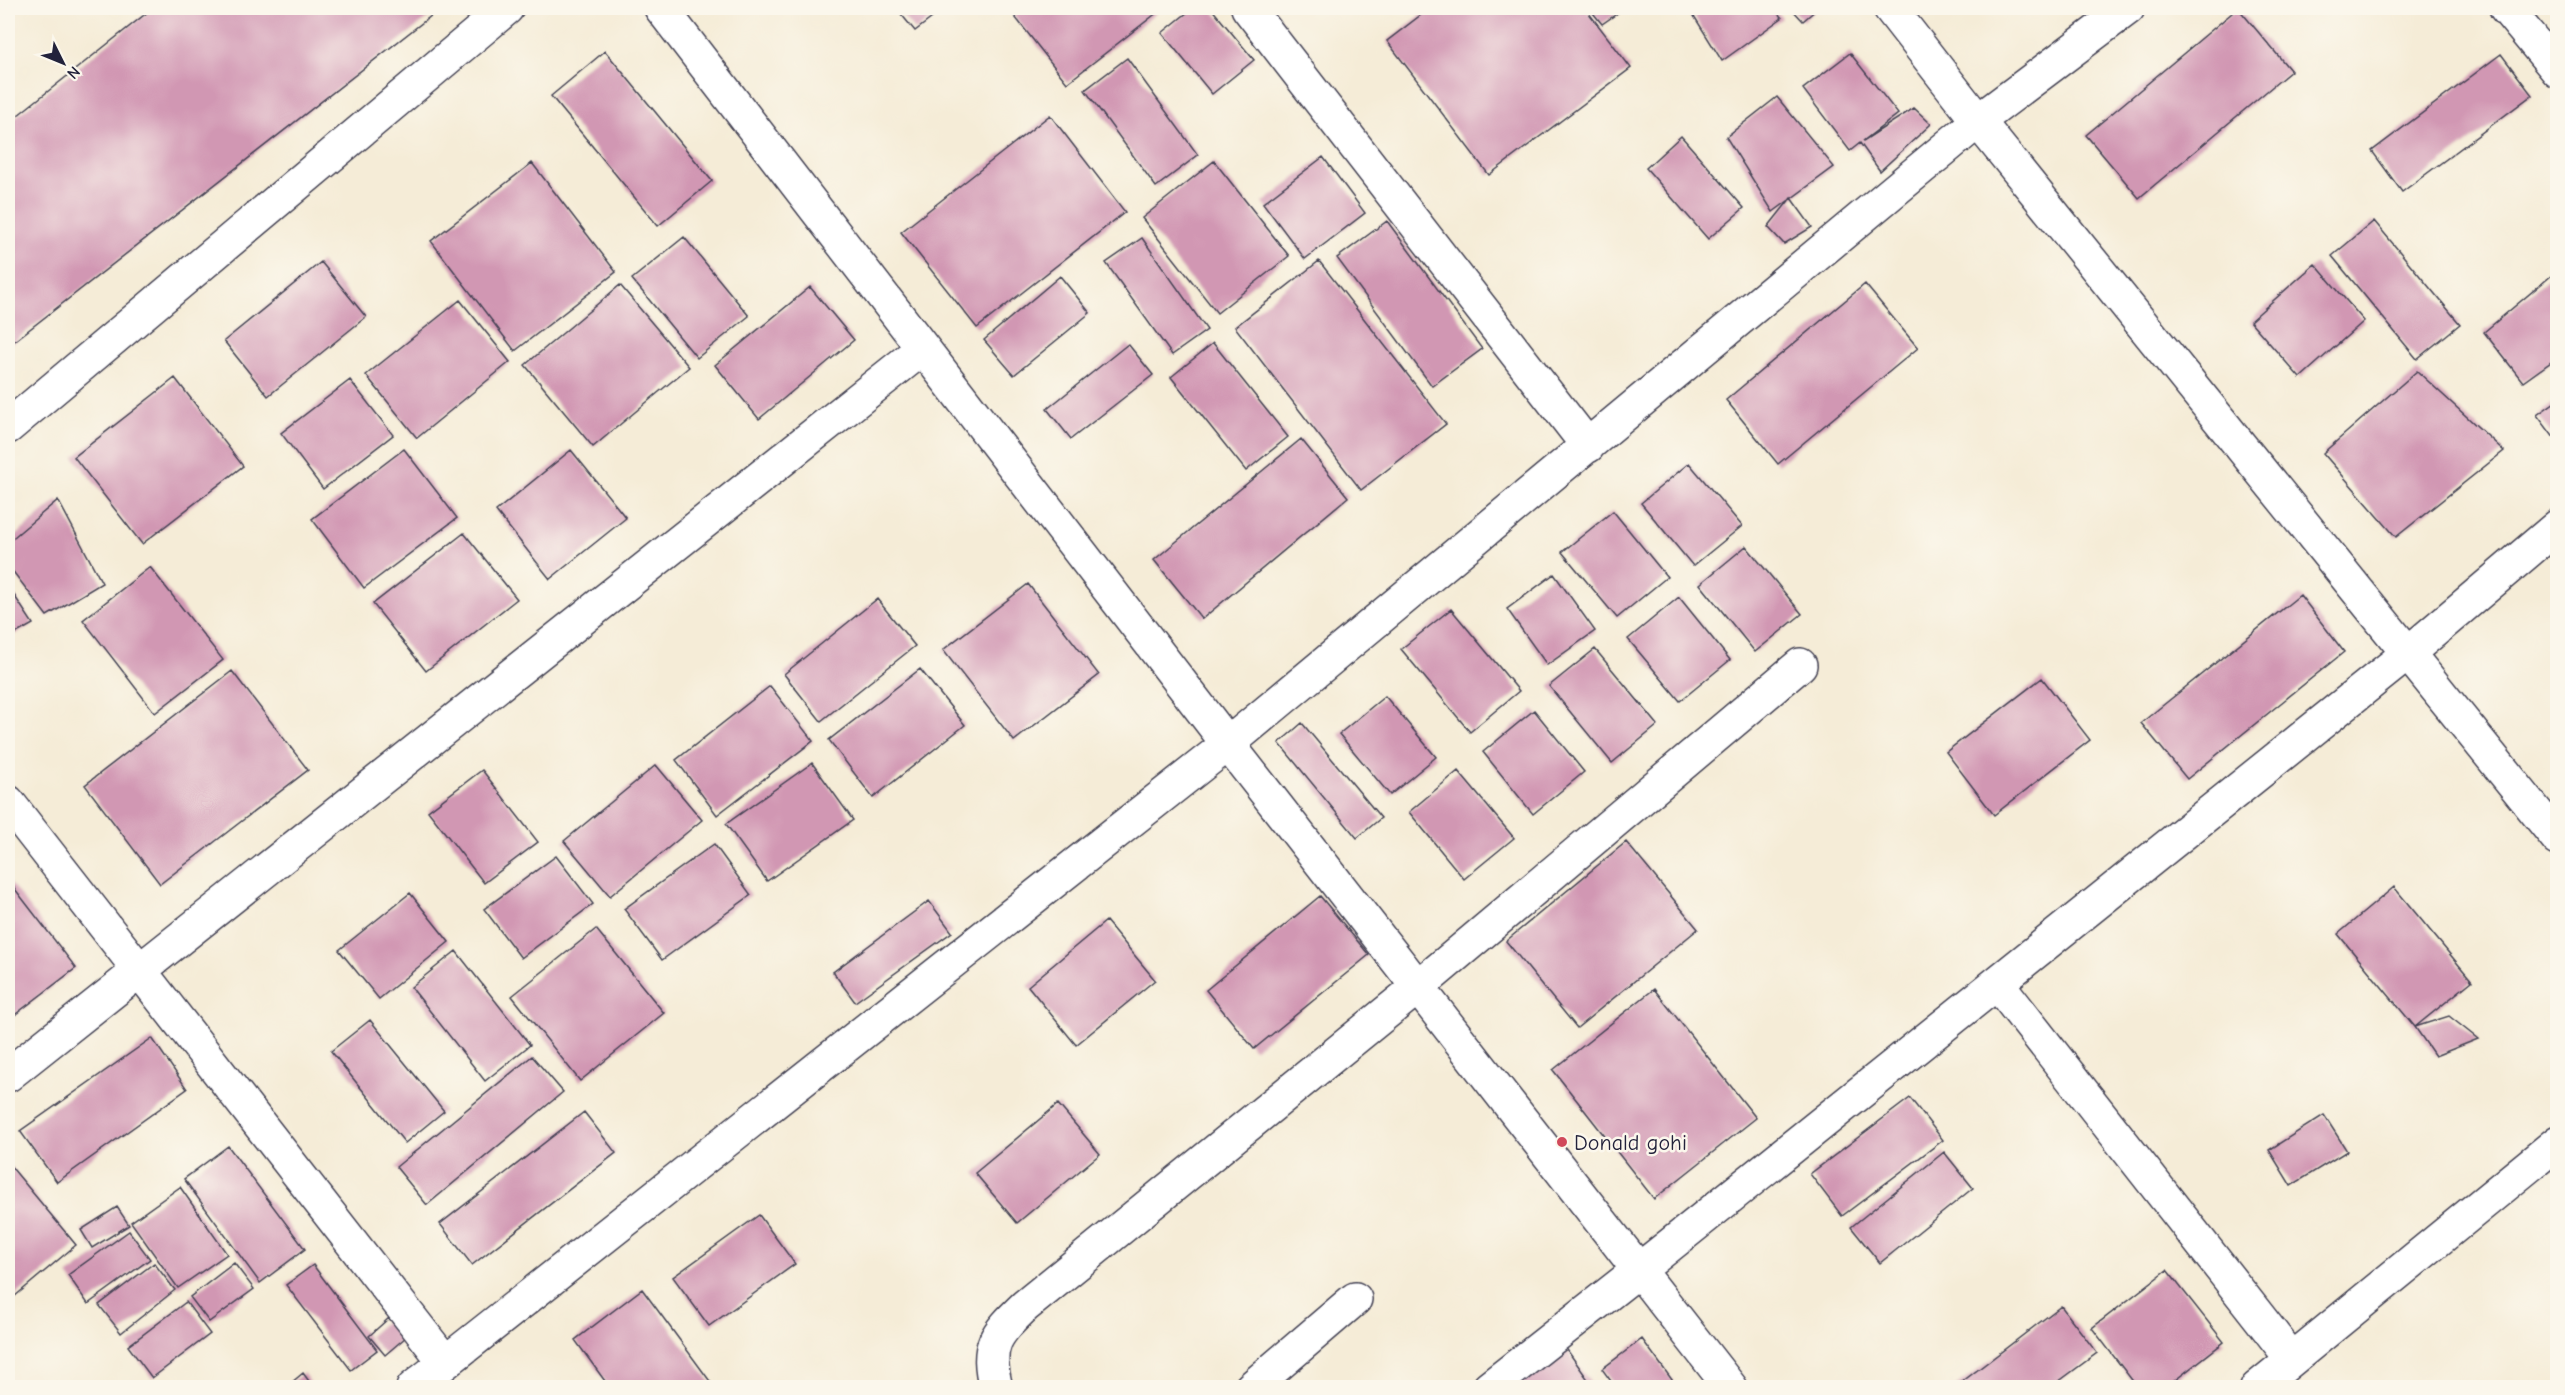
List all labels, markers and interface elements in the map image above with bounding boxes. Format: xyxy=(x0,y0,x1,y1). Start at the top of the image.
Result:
north arrow xyxy=(33,33,93,93)
text: N xyxy=(63,63,83,83)
place label: Donald gohi xyxy=(1574,1130,1687,1156)
marker: Donald gohi xyxy=(1555,1135,1569,1149)

